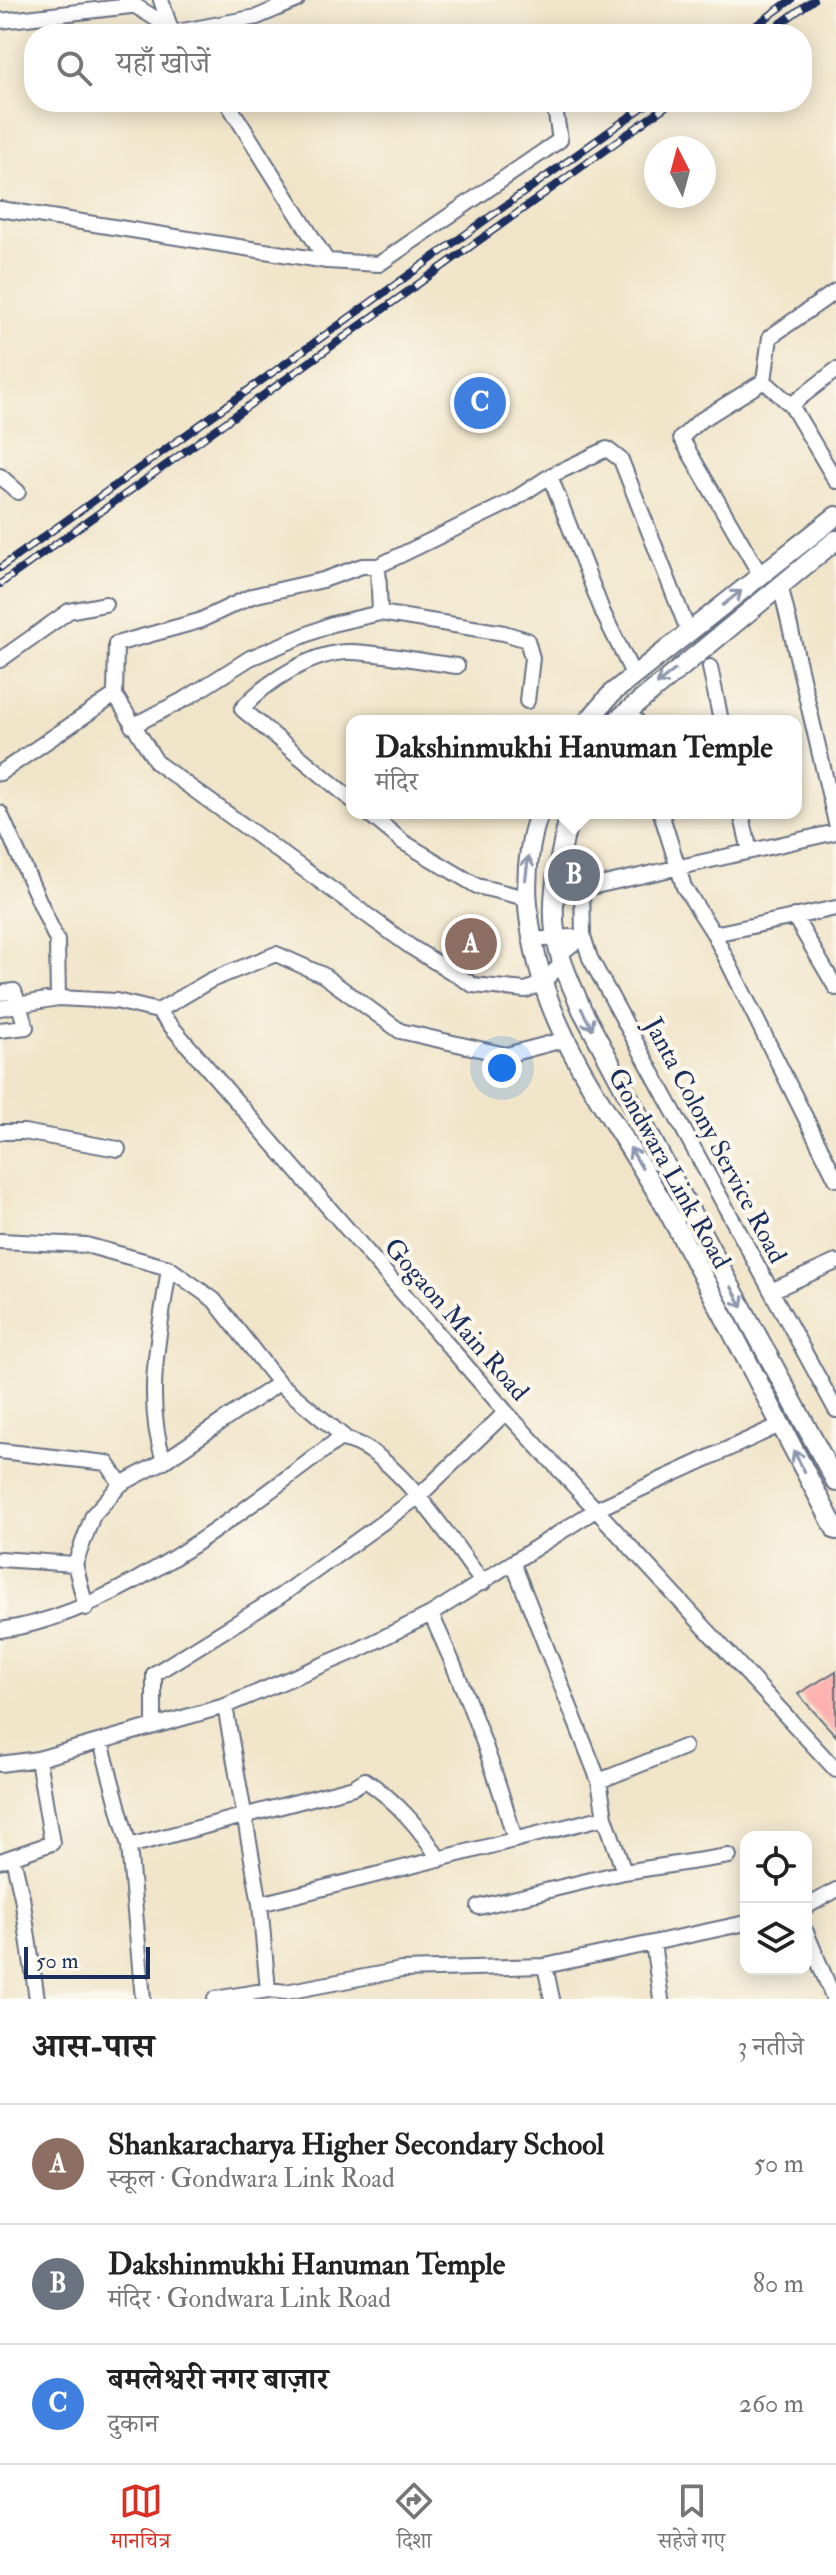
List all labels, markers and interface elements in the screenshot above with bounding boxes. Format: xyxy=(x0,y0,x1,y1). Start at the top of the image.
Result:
search box xyxy=(24,24,812,112)
text: यहाँ खोजें xyxy=(116,45,210,82)
icon: search xyxy=(52,46,96,90)
north arrow xyxy=(644,136,716,208)
pin: C xyxy=(454,373,506,433)
one-way arrow xyxy=(721,590,742,607)
one-way arrow xyxy=(656,668,677,686)
popup xyxy=(346,715,802,819)
text: Dakshinmukhi Hanuman Temple xyxy=(375,729,773,766)
text: मंदिर xyxy=(375,766,418,798)
pin: B xyxy=(548,845,600,905)
one-way arrow xyxy=(520,855,535,882)
pin: A xyxy=(445,914,497,974)
one-way arrow xyxy=(580,1006,596,1030)
street label: Janta Colony Service Road xyxy=(636,1011,794,1269)
your location xyxy=(482,1048,522,1088)
street label: Gondwara Link Road xyxy=(601,1063,738,1275)
one-way arrow xyxy=(628,1147,644,1170)
street label: Gogaon Main Road xyxy=(377,1232,536,1408)
one-way arrow xyxy=(730,1284,746,1308)
one-way arrow xyxy=(791,1450,807,1474)
map controls xyxy=(740,1831,812,1975)
button: locate xyxy=(740,1831,812,1903)
button: layers xyxy=(740,1903,812,1975)
scale bar xyxy=(24,1943,150,1979)
text: 50 m xyxy=(36,1947,78,1975)
text: आस-पास xyxy=(32,2025,155,2068)
text: 3 नतीजे xyxy=(737,2031,804,2063)
text: Shankaracharya Higher Secondary School xyxy=(108,2126,604,2163)
text: A xyxy=(50,2148,66,2180)
text: 50 m xyxy=(754,2148,804,2180)
text: स्कूल · Gondwara Link Road xyxy=(108,2163,395,2195)
text: Dakshinmukhi Hanuman Temple xyxy=(108,2246,505,2283)
text: B xyxy=(49,2268,67,2300)
text: 80 m xyxy=(753,2268,804,2300)
text: मंदिर · Gondwara Link Road xyxy=(108,2283,391,2315)
text: बमलेश्वरी नगर बाज़ार xyxy=(108,2361,329,2398)
text: C xyxy=(48,2388,68,2420)
text: 260 m xyxy=(739,2388,804,2420)
text: दुकान xyxy=(108,2408,158,2440)
tab: मानचित्र xyxy=(111,2479,171,2562)
tab: दिशा xyxy=(392,2479,436,2562)
tab: सहेजे गए xyxy=(658,2479,725,2562)

